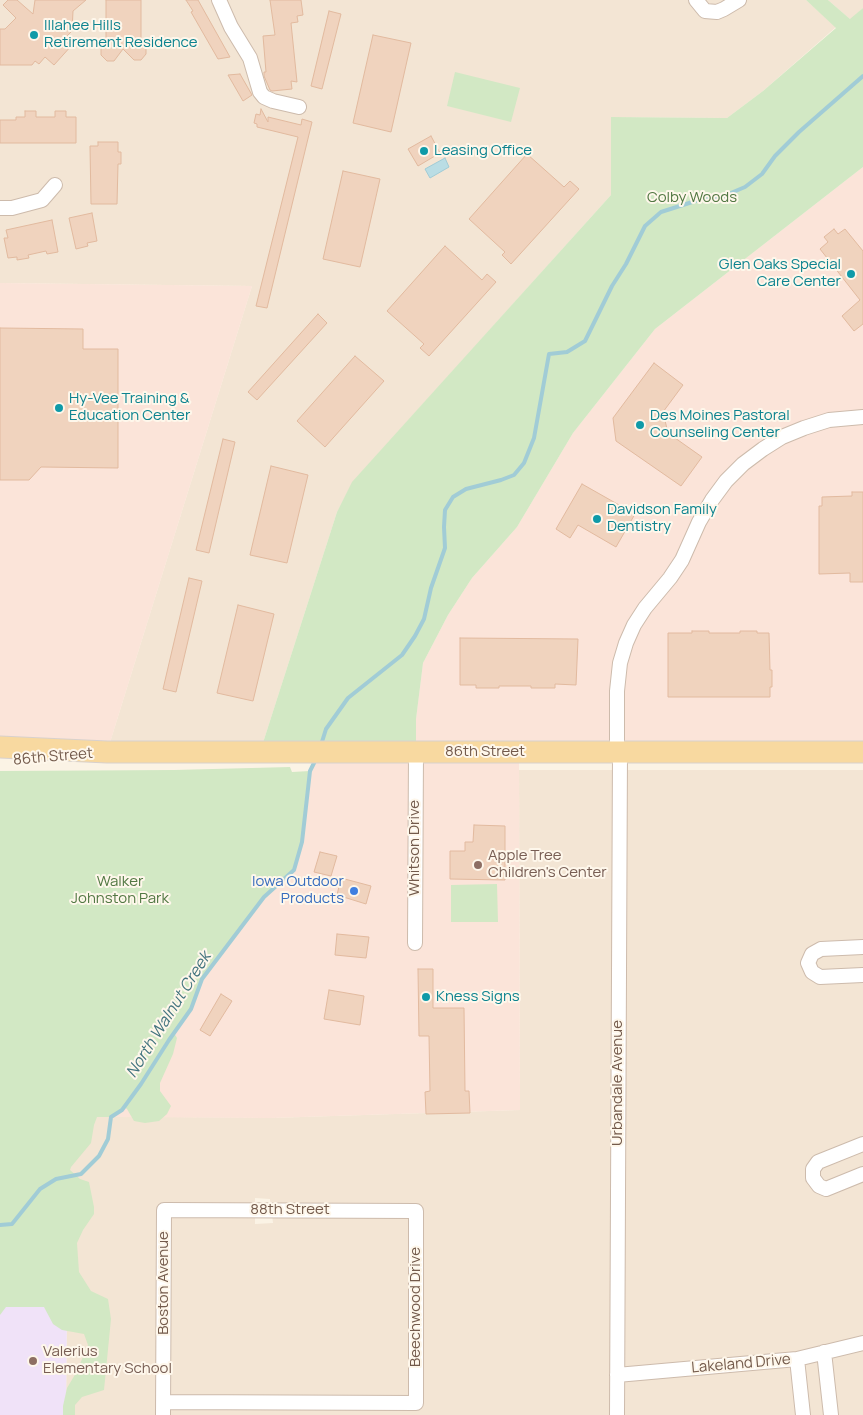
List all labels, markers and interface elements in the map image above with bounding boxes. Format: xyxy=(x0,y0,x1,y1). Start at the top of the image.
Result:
place label: Illahee Hills Retirement Residence xyxy=(44,17,197,52)
marker: Illahee Hills Retirement Residence xyxy=(28,29,40,41)
place label: Leasing Office xyxy=(434,142,532,160)
marker: Leasing Office xyxy=(418,145,430,157)
park label: Colby Woods xyxy=(647,189,737,207)
place label: Glen Oaks Special Care Center xyxy=(719,256,841,291)
marker: Glen Oaks Special Care Center xyxy=(845,268,857,280)
place label: Hy-Vee Training & Education Center xyxy=(69,390,190,425)
marker: Hy-Vee Training & Education Center xyxy=(53,402,65,414)
place label: Des Moines Pastoral Counseling Center xyxy=(650,407,790,442)
marker: Des Moines Pastoral Counseling Center xyxy=(634,419,646,431)
place label: Davidson Family Dentistry xyxy=(607,501,717,536)
marker: Davidson Family Dentistry xyxy=(591,513,603,525)
street label: 86th Street xyxy=(445,743,525,761)
street label: 86th Street xyxy=(12,745,94,769)
street label: Whitson Drive xyxy=(406,800,424,896)
place label: Apple Tree Children's Center xyxy=(488,847,607,882)
marker: Apple Tree Children's Center xyxy=(472,859,484,871)
park label: Walker Johnston Park xyxy=(71,873,169,908)
place label: Iowa Outdoor Products xyxy=(252,873,344,908)
marker: Iowa Outdoor Products xyxy=(348,885,360,897)
water label: North Walnut Creek xyxy=(123,949,215,1081)
place label: Kness Signs xyxy=(436,988,520,1006)
marker: Kness Signs xyxy=(420,991,432,1003)
street label: Urbandale Avenue xyxy=(609,1020,627,1146)
street label: 88th Street xyxy=(250,1201,330,1219)
street label: Boston Avenue xyxy=(155,1231,173,1335)
street label: Beechwood Drive xyxy=(407,1247,425,1367)
place label: Valerius Elementary School xyxy=(43,1343,172,1378)
street label: Lakeland Drive xyxy=(691,1351,791,1377)
marker: Valerius Elementary School xyxy=(27,1355,39,1367)

